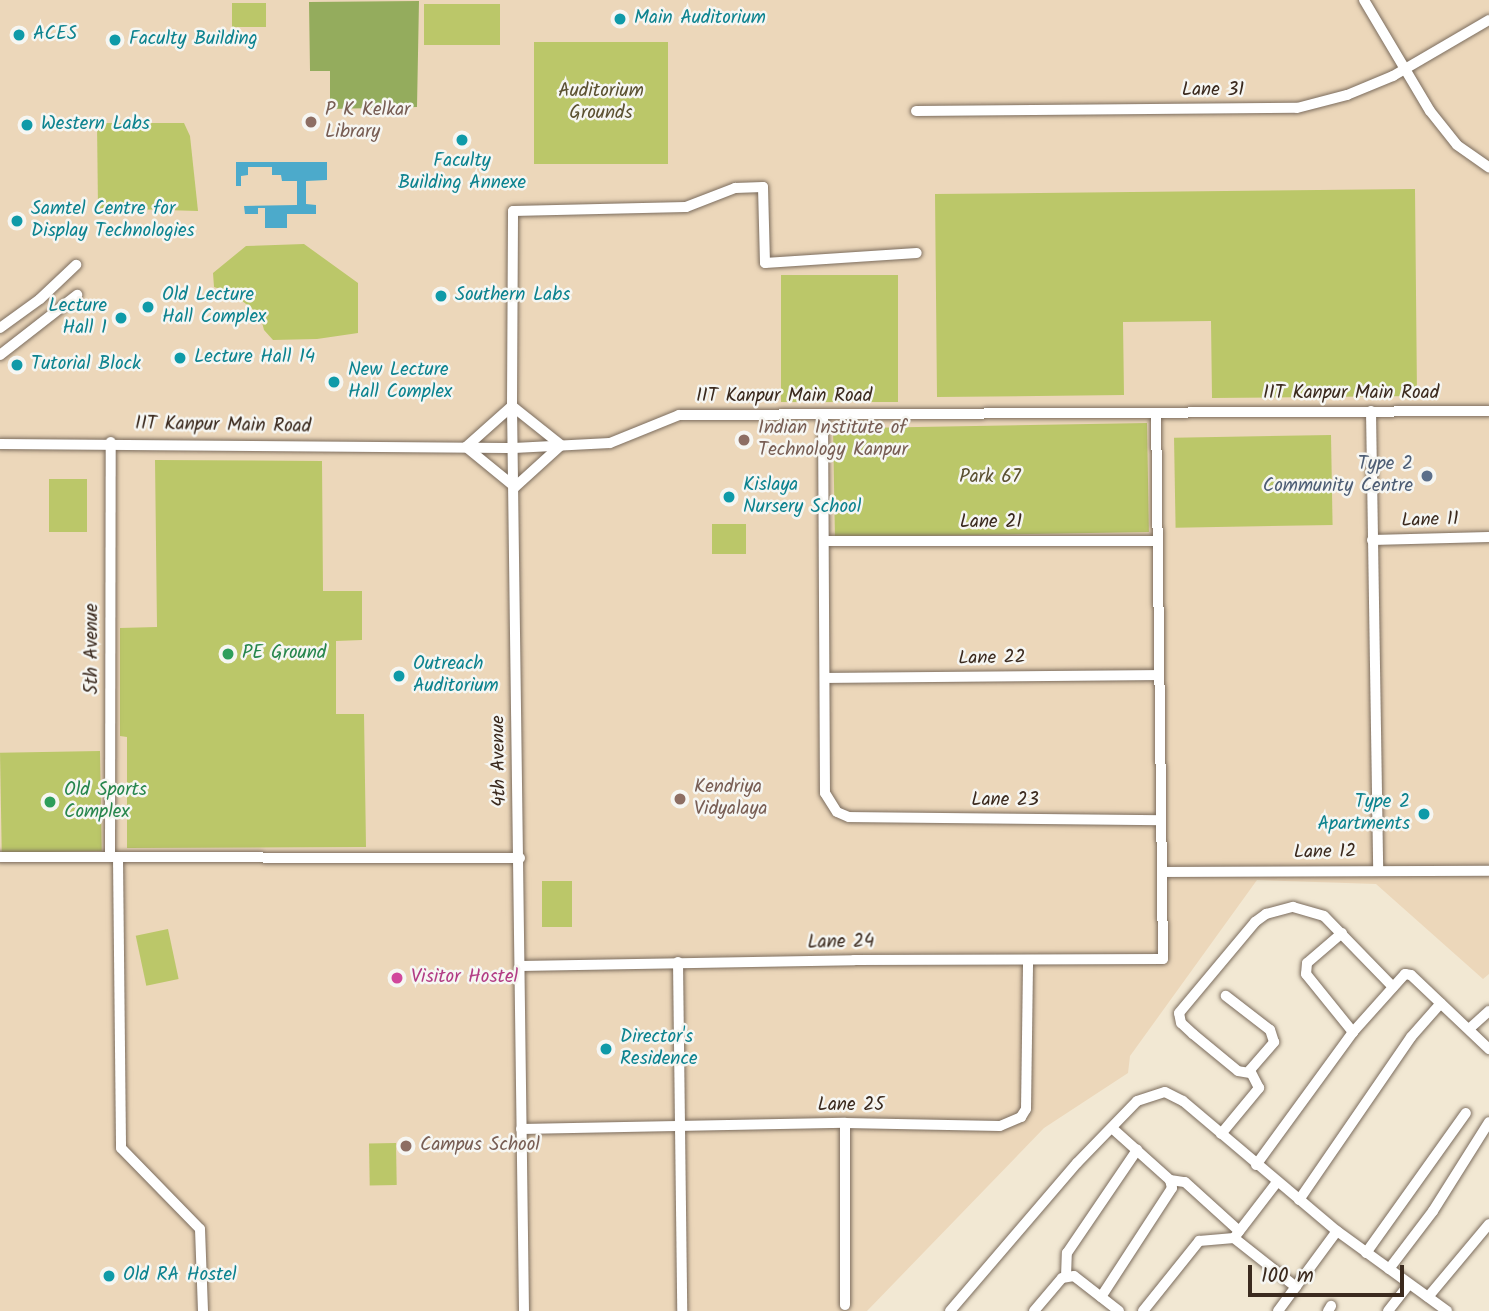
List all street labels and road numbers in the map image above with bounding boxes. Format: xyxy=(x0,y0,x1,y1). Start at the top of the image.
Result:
street label: Lane 31 xyxy=(1182,80,1244,102)
street label: IIT Kanpur Main Road xyxy=(1263,383,1439,405)
street label: IIT Kanpur Main Road xyxy=(696,386,872,408)
street label: IIT Kanpur Main Road xyxy=(135,413,311,439)
street label: Lane 11 xyxy=(1401,509,1459,533)
street label: Lane 21 xyxy=(960,512,1022,534)
street label: 5th Avenue xyxy=(82,603,104,695)
street label: Lane 22 xyxy=(958,647,1026,671)
street label: 4th Avenue xyxy=(488,715,512,807)
street label: Lane 23 xyxy=(971,790,1039,812)
street label: Lane 12 xyxy=(1294,841,1356,865)
street label: Lane 24 xyxy=(807,931,875,955)
street label: Lane 25 xyxy=(818,1095,884,1117)

